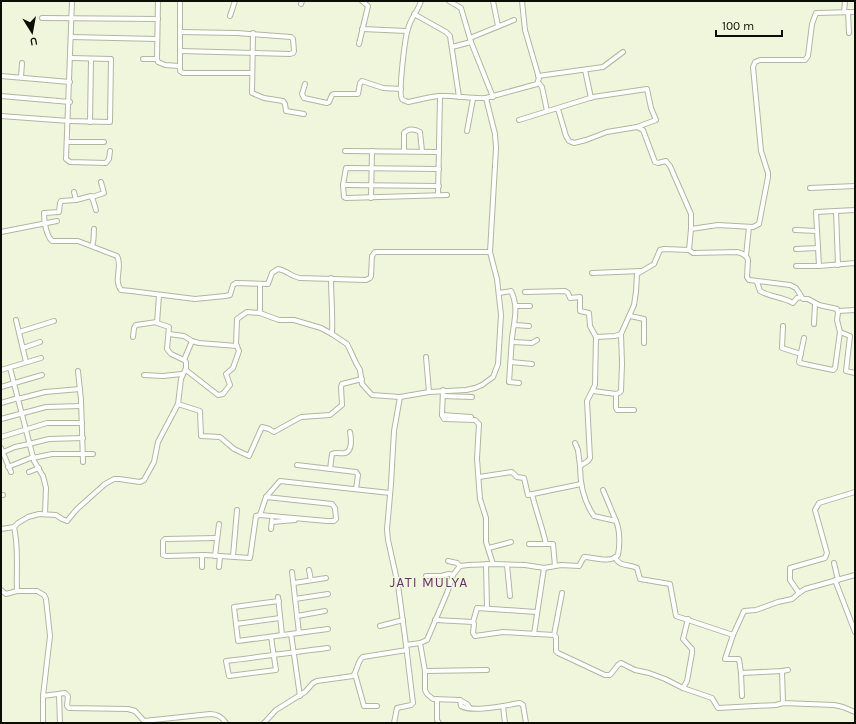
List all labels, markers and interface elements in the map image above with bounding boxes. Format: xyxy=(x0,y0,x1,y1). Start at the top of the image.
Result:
north arrow xyxy=(12,12,52,52)
scale bar xyxy=(716,12,782,38)
text: 100 m xyxy=(722,19,754,33)
text: U xyxy=(29,34,39,48)
district label: JATI MULYA xyxy=(390,574,468,591)

